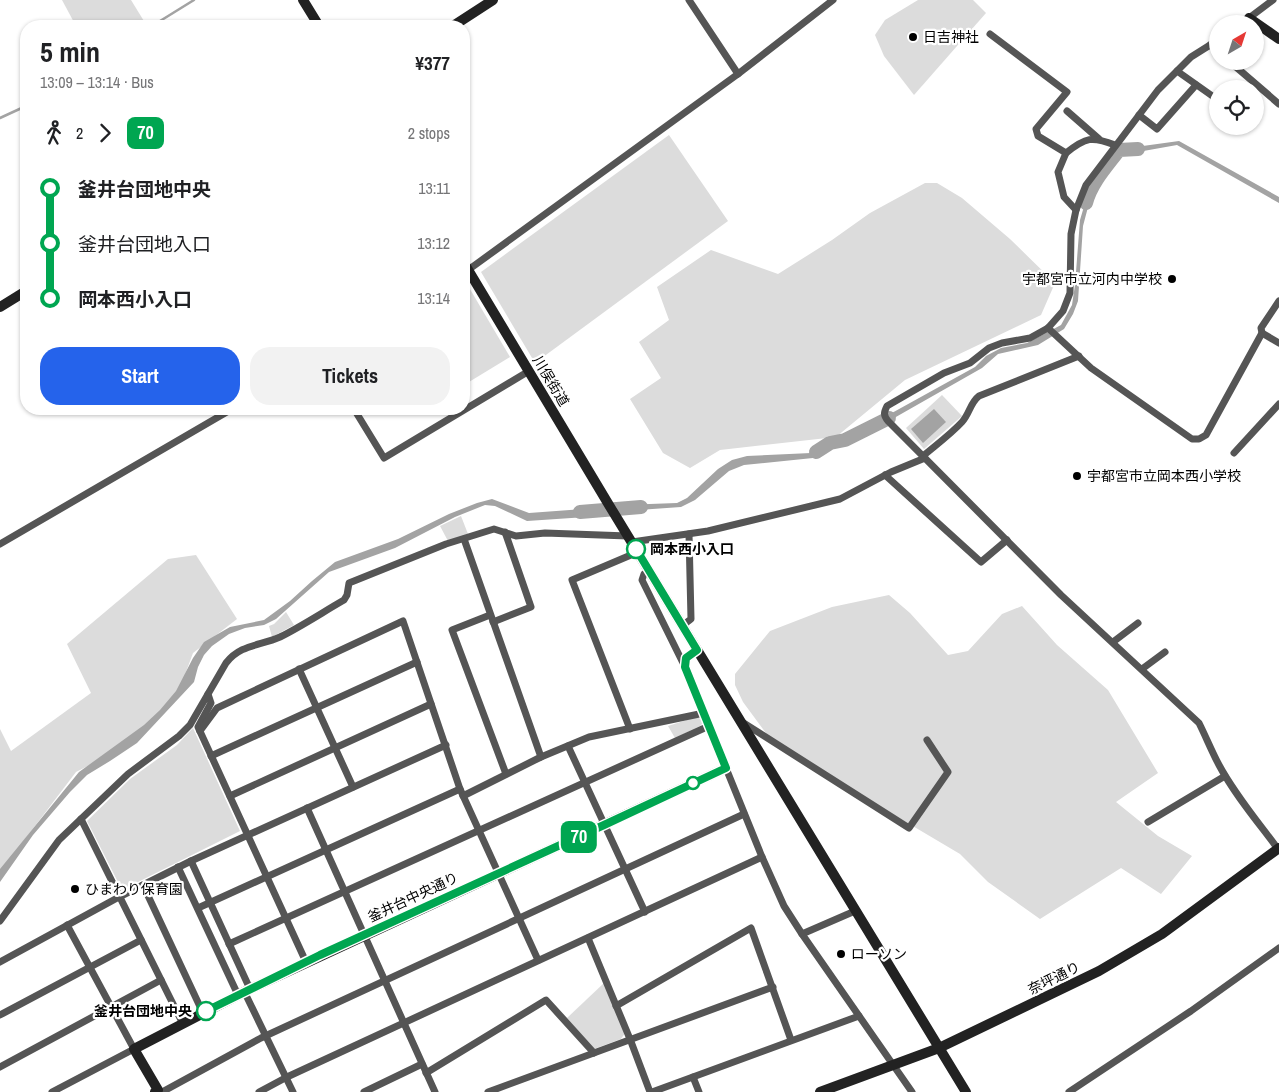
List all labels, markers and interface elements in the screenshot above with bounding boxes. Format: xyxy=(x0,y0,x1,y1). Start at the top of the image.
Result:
north arrow xyxy=(1209,15,1264,70)
map controls xyxy=(1209,15,1264,135)
place label: 日吉神社 xyxy=(923,28,979,46)
marker: 日吉神社 xyxy=(907,31,919,43)
text: 5 min xyxy=(40,33,100,71)
text: ¥377 xyxy=(415,50,450,76)
text: 13:09 – 13:14 · Bus xyxy=(40,71,154,93)
button: locate xyxy=(1209,80,1264,135)
icon: walk xyxy=(40,119,68,147)
icon: forward xyxy=(91,119,119,147)
text: 70 xyxy=(137,120,154,145)
text: 2 xyxy=(76,122,83,144)
text: 2 stops xyxy=(408,122,450,144)
text: 釜井台団地中央 xyxy=(78,176,211,202)
text: 13:11 xyxy=(418,177,450,199)
text: 釜井台団地入口 xyxy=(78,231,211,257)
text: 13:12 xyxy=(417,232,450,254)
place label: 宇都宮市立河内中学校 xyxy=(1022,270,1162,288)
marker: 宇都宮市立河内中学校 xyxy=(1166,273,1178,285)
text: 岡本西小入口 xyxy=(78,286,192,312)
text: 13:14 xyxy=(417,287,450,309)
button: Start xyxy=(40,347,240,405)
button: Tickets xyxy=(250,347,450,405)
street label: 川俣街道 xyxy=(529,352,573,410)
place label: 宇都宮市立岡本西小学校 xyxy=(1087,467,1241,485)
marker: 宇都宮市立岡本西小学校 xyxy=(1071,470,1083,482)
marker: 岡本西小入口 xyxy=(626,539,646,559)
place label: 岡本西小入口 xyxy=(650,540,734,558)
unlabelled marker xyxy=(686,776,700,790)
line badge: 70 xyxy=(556,821,602,853)
text: 70 xyxy=(571,824,587,849)
street label: 釜井台中央通り xyxy=(365,868,461,926)
place label: ひまわり保育園 xyxy=(85,880,183,898)
marker: ひまわり保育園 xyxy=(69,883,81,895)
place label: ローソン xyxy=(851,945,907,963)
marker: ローソン xyxy=(835,948,847,960)
street label: 奈坪通り xyxy=(1025,958,1083,998)
marker: 釜井台団地中央 xyxy=(196,1001,216,1021)
place label: 釜井台団地中央 xyxy=(94,1002,192,1020)

